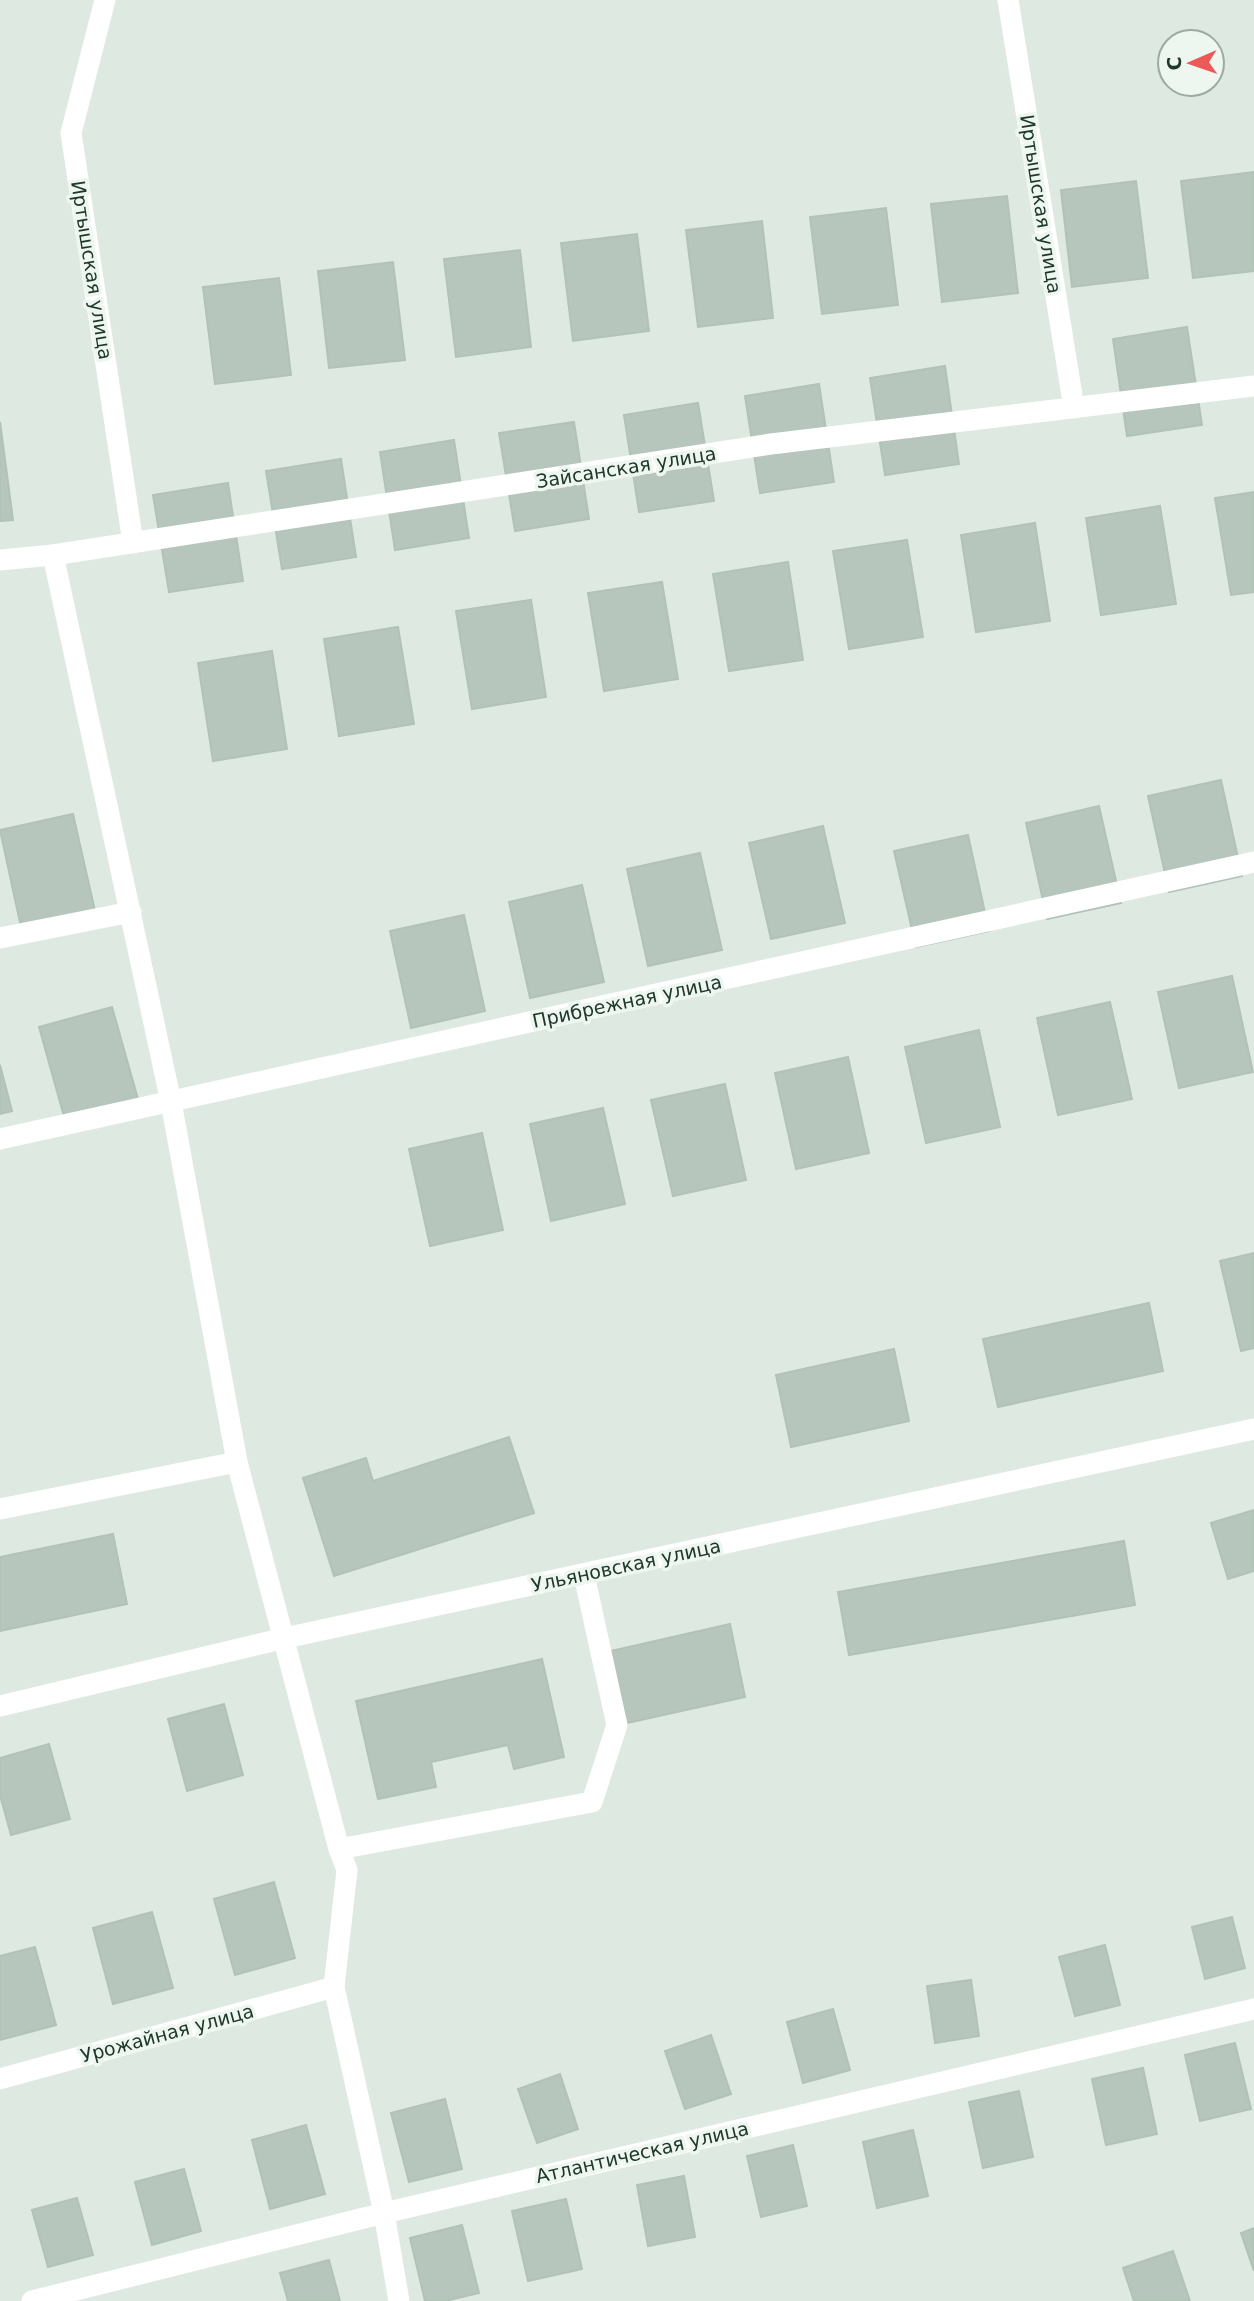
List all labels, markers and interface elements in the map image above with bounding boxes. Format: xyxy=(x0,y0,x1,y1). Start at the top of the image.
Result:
north arrow xyxy=(1156,28,1226,98)
text: С xyxy=(1163,56,1185,71)
street label: Иртышская улица xyxy=(1016,113,1066,295)
street label: Иртышская улица xyxy=(67,179,117,361)
street label: Зайсанская улица xyxy=(534,442,718,492)
street label: Прибрежная улица xyxy=(530,970,724,1032)
street label: Ульяновская улица xyxy=(529,1534,723,1596)
street label: Урожайная улица xyxy=(78,1999,256,2067)
street label: Атлантическая улица xyxy=(533,2117,751,2187)

